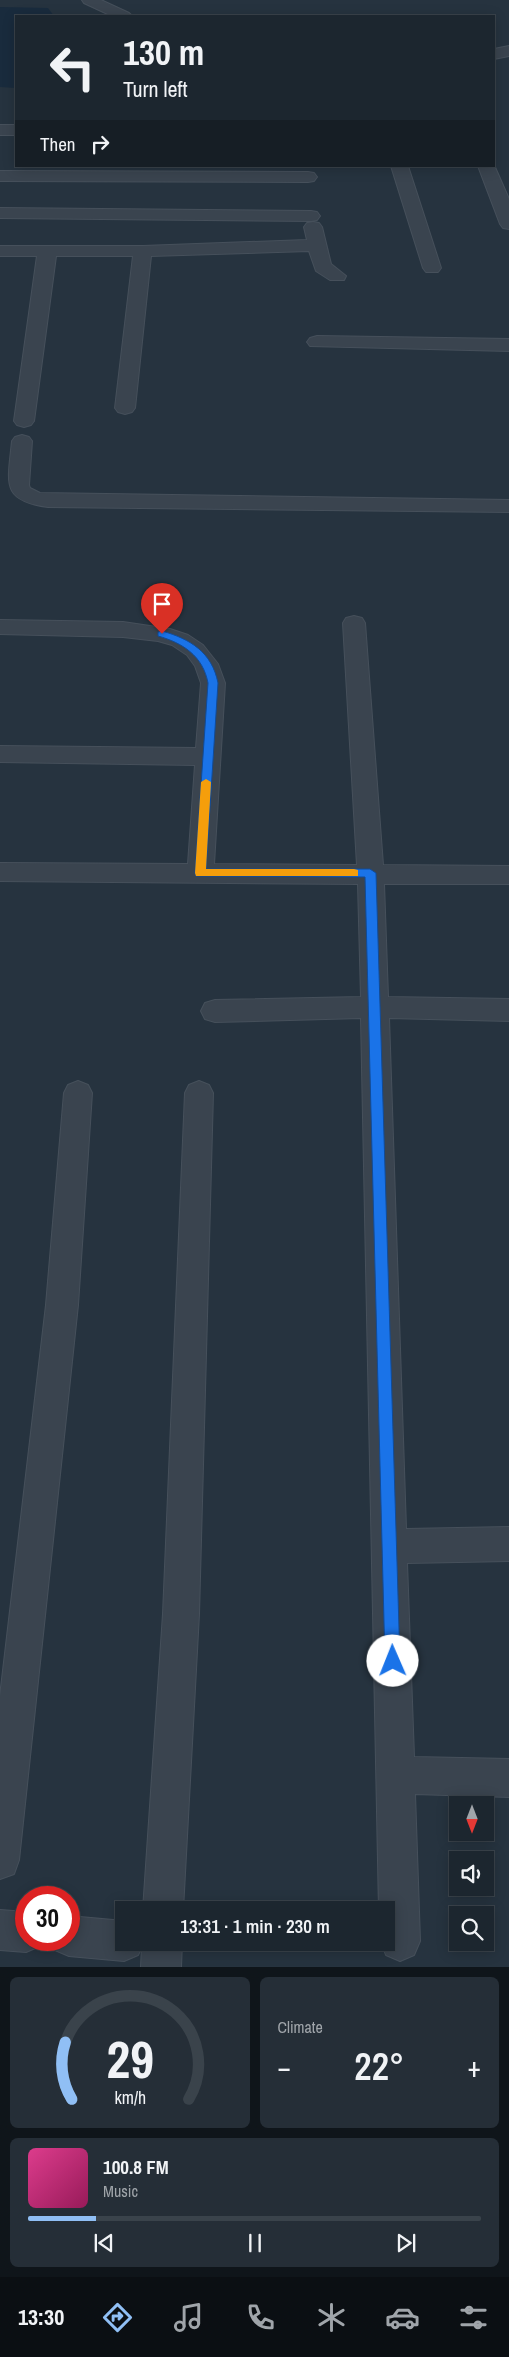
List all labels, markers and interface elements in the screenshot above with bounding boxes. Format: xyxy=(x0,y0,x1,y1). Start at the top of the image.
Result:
text: 130 m xyxy=(123,29,204,76)
icon: left xyxy=(40,35,105,100)
text: Turn left xyxy=(123,74,188,104)
icon: right xyxy=(86,130,114,158)
text: Then xyxy=(40,131,76,157)
pin xyxy=(141,583,183,634)
icon: arrive xyxy=(148,590,176,618)
position arrow xyxy=(366,1634,418,1686)
north arrow xyxy=(449,1796,494,1841)
map controls xyxy=(449,1796,494,1951)
button: sound xyxy=(449,1851,494,1896)
speed limit sign: 30 xyxy=(15,1886,80,1951)
button: search xyxy=(449,1906,494,1951)
text: 13:31 · 1 min · 230 m xyxy=(180,1913,330,1939)
text: Climate xyxy=(278,2016,323,2038)
text: 29 xyxy=(106,2024,153,2094)
text: 22° xyxy=(354,2041,404,2092)
text: − xyxy=(278,2048,291,2086)
text: + xyxy=(468,2048,481,2086)
text: km/h xyxy=(114,2086,146,2110)
text: 100.8 FM xyxy=(103,2154,169,2180)
text: Music xyxy=(103,2180,138,2202)
icon: previous xyxy=(90,2229,118,2257)
icon: pause xyxy=(241,2229,269,2257)
icon: next xyxy=(392,2229,420,2257)
icon: directions xyxy=(100,2300,135,2335)
icon: music xyxy=(171,2300,206,2335)
icon: phone xyxy=(243,2300,278,2335)
icon: climate xyxy=(314,2300,349,2335)
icon: car xyxy=(385,2300,420,2335)
icon: filters xyxy=(456,2300,491,2335)
text: 13:30 xyxy=(18,2302,64,2332)

